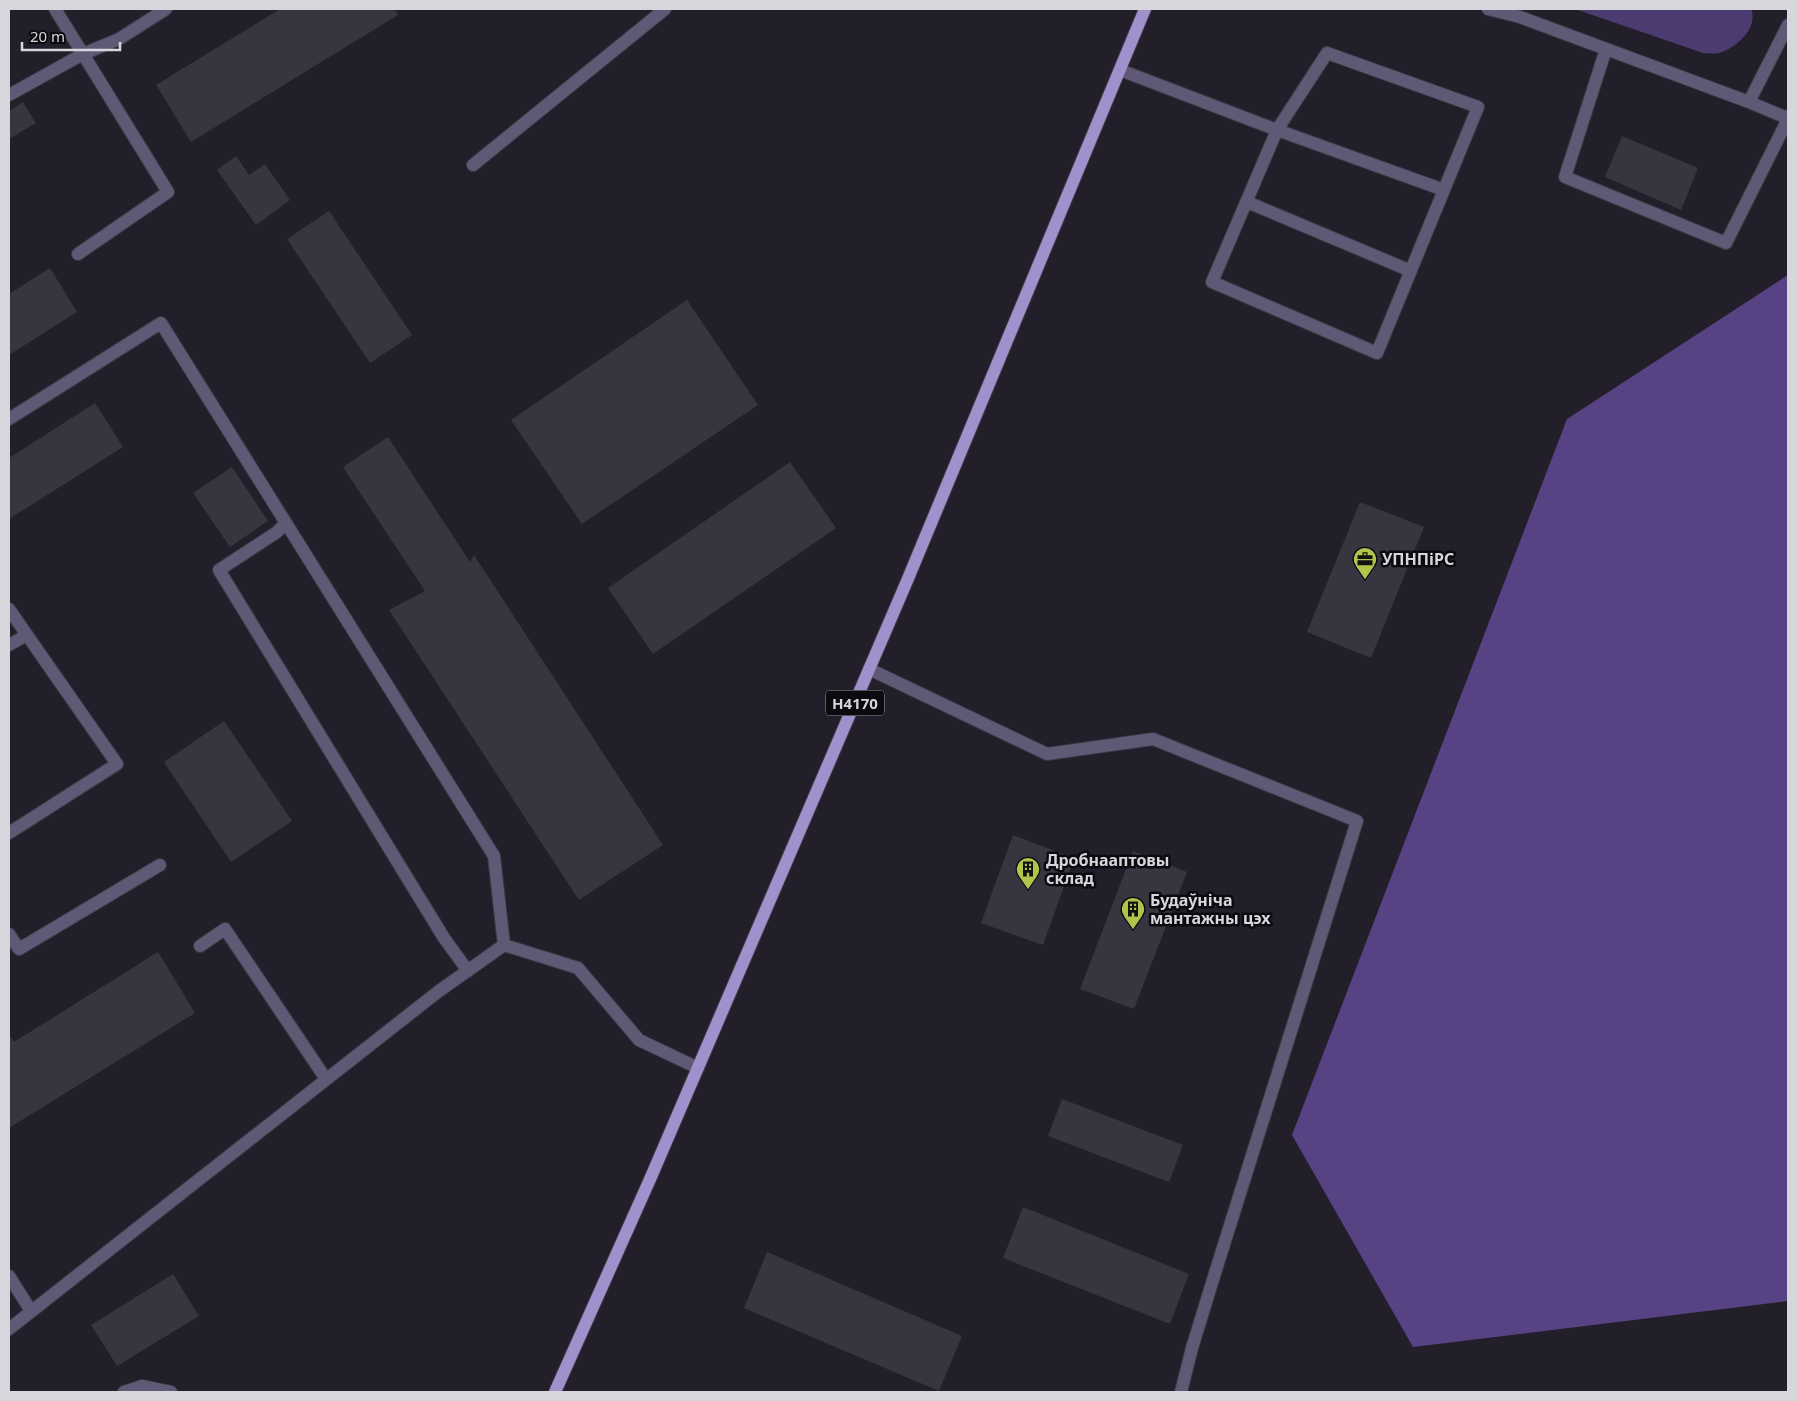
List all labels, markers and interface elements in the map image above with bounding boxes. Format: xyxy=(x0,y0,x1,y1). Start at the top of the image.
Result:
scale bar xyxy=(22,20,120,52)
text: 20 m xyxy=(30,26,65,46)
office icon: УПНПіРС xyxy=(1352,546,1378,580)
place label: УПНПіРС xyxy=(1382,548,1454,570)
road number: Н4170 xyxy=(826,690,884,716)
place label: Дробнааптовы склад xyxy=(1046,849,1170,889)
building icon: Дробнааптовы склад xyxy=(1015,856,1041,890)
place label: Будаўніча мантажны цэх xyxy=(1150,889,1271,929)
building icon: Будаўніча мантажны цэх xyxy=(1120,896,1146,930)

